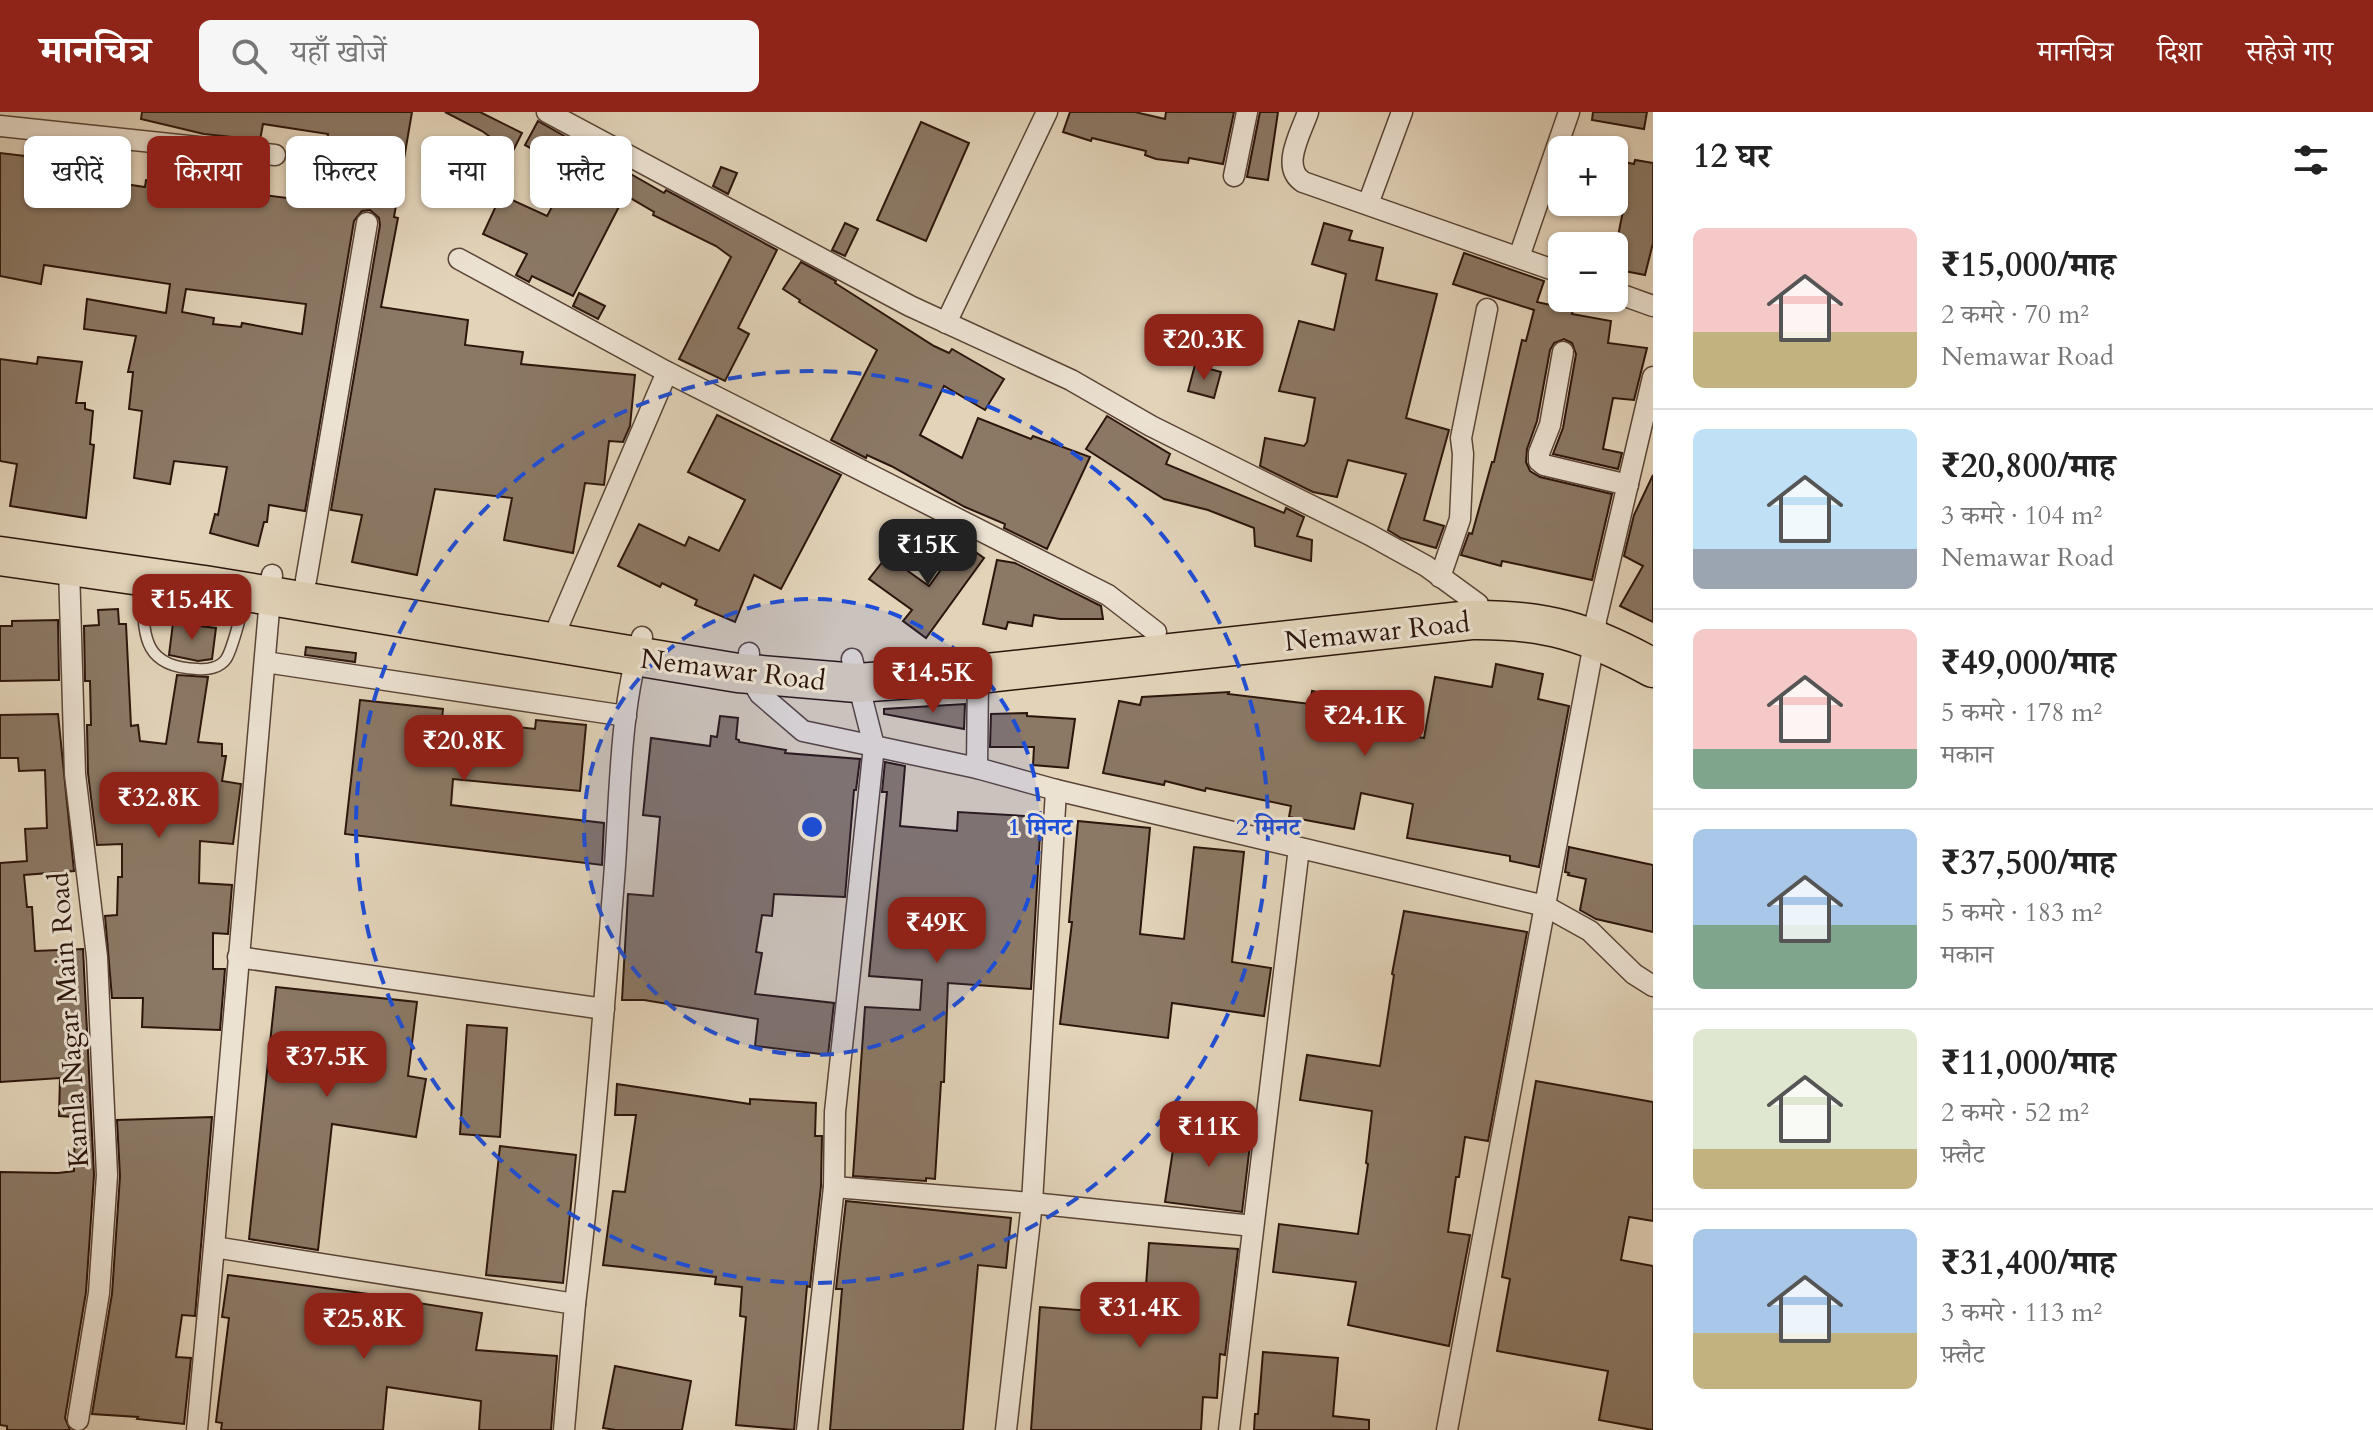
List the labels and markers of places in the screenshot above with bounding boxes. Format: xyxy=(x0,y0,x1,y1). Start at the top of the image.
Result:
pin: ₹20.3K xyxy=(1139,314,1269,382)
pin: ₹15K xyxy=(881,519,975,587)
pin: ₹15.4K xyxy=(127,574,257,642)
pin: ₹14.5K xyxy=(868,647,998,715)
pin: ₹24.1K xyxy=(1300,690,1430,758)
pin: ₹20.8K xyxy=(399,715,529,783)
pin: ₹32.8K xyxy=(94,772,224,840)
centre of rings xyxy=(798,813,826,841)
pin: ₹49K xyxy=(890,897,984,965)
pin: ₹37.5K xyxy=(262,1031,392,1099)
pin: ₹11K xyxy=(1162,1101,1256,1169)
pin: ₹31.4K xyxy=(1075,1282,1205,1350)
pin: ₹25.8K xyxy=(299,1293,429,1361)

